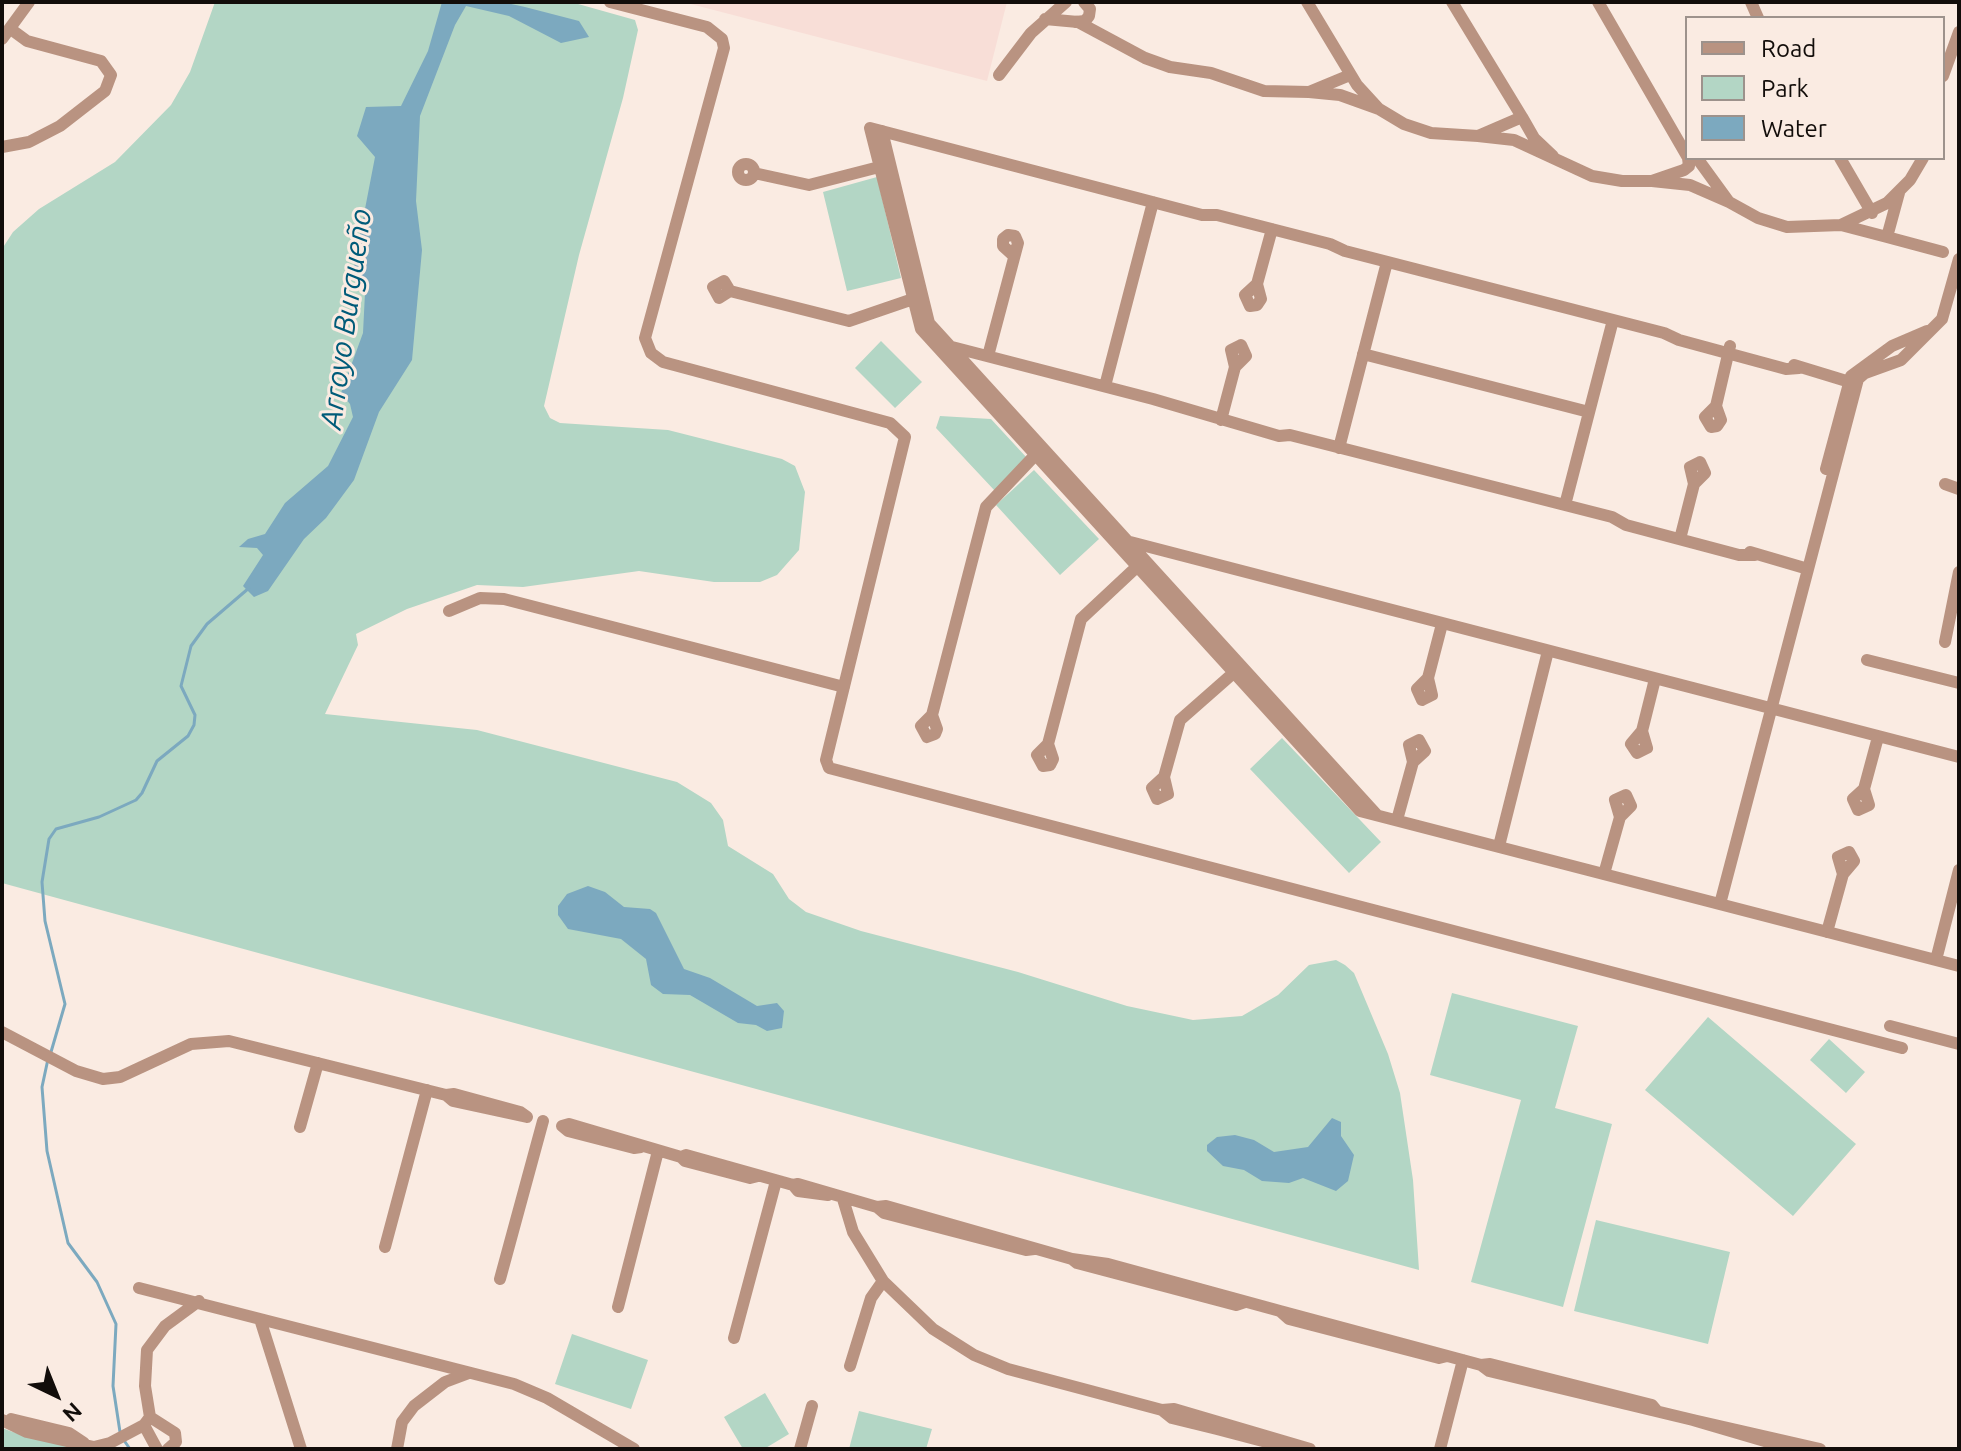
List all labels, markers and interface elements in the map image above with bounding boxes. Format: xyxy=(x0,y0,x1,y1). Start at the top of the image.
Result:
legend xyxy=(1685,16,1945,160)
text: Road xyxy=(1761,35,1816,62)
text: Park xyxy=(1761,75,1809,102)
text: Water xyxy=(1761,115,1827,142)
water label: Arroyo Burgueño xyxy=(313,207,379,431)
north arrow xyxy=(16,1355,96,1435)
text: N xyxy=(58,1398,87,1428)

